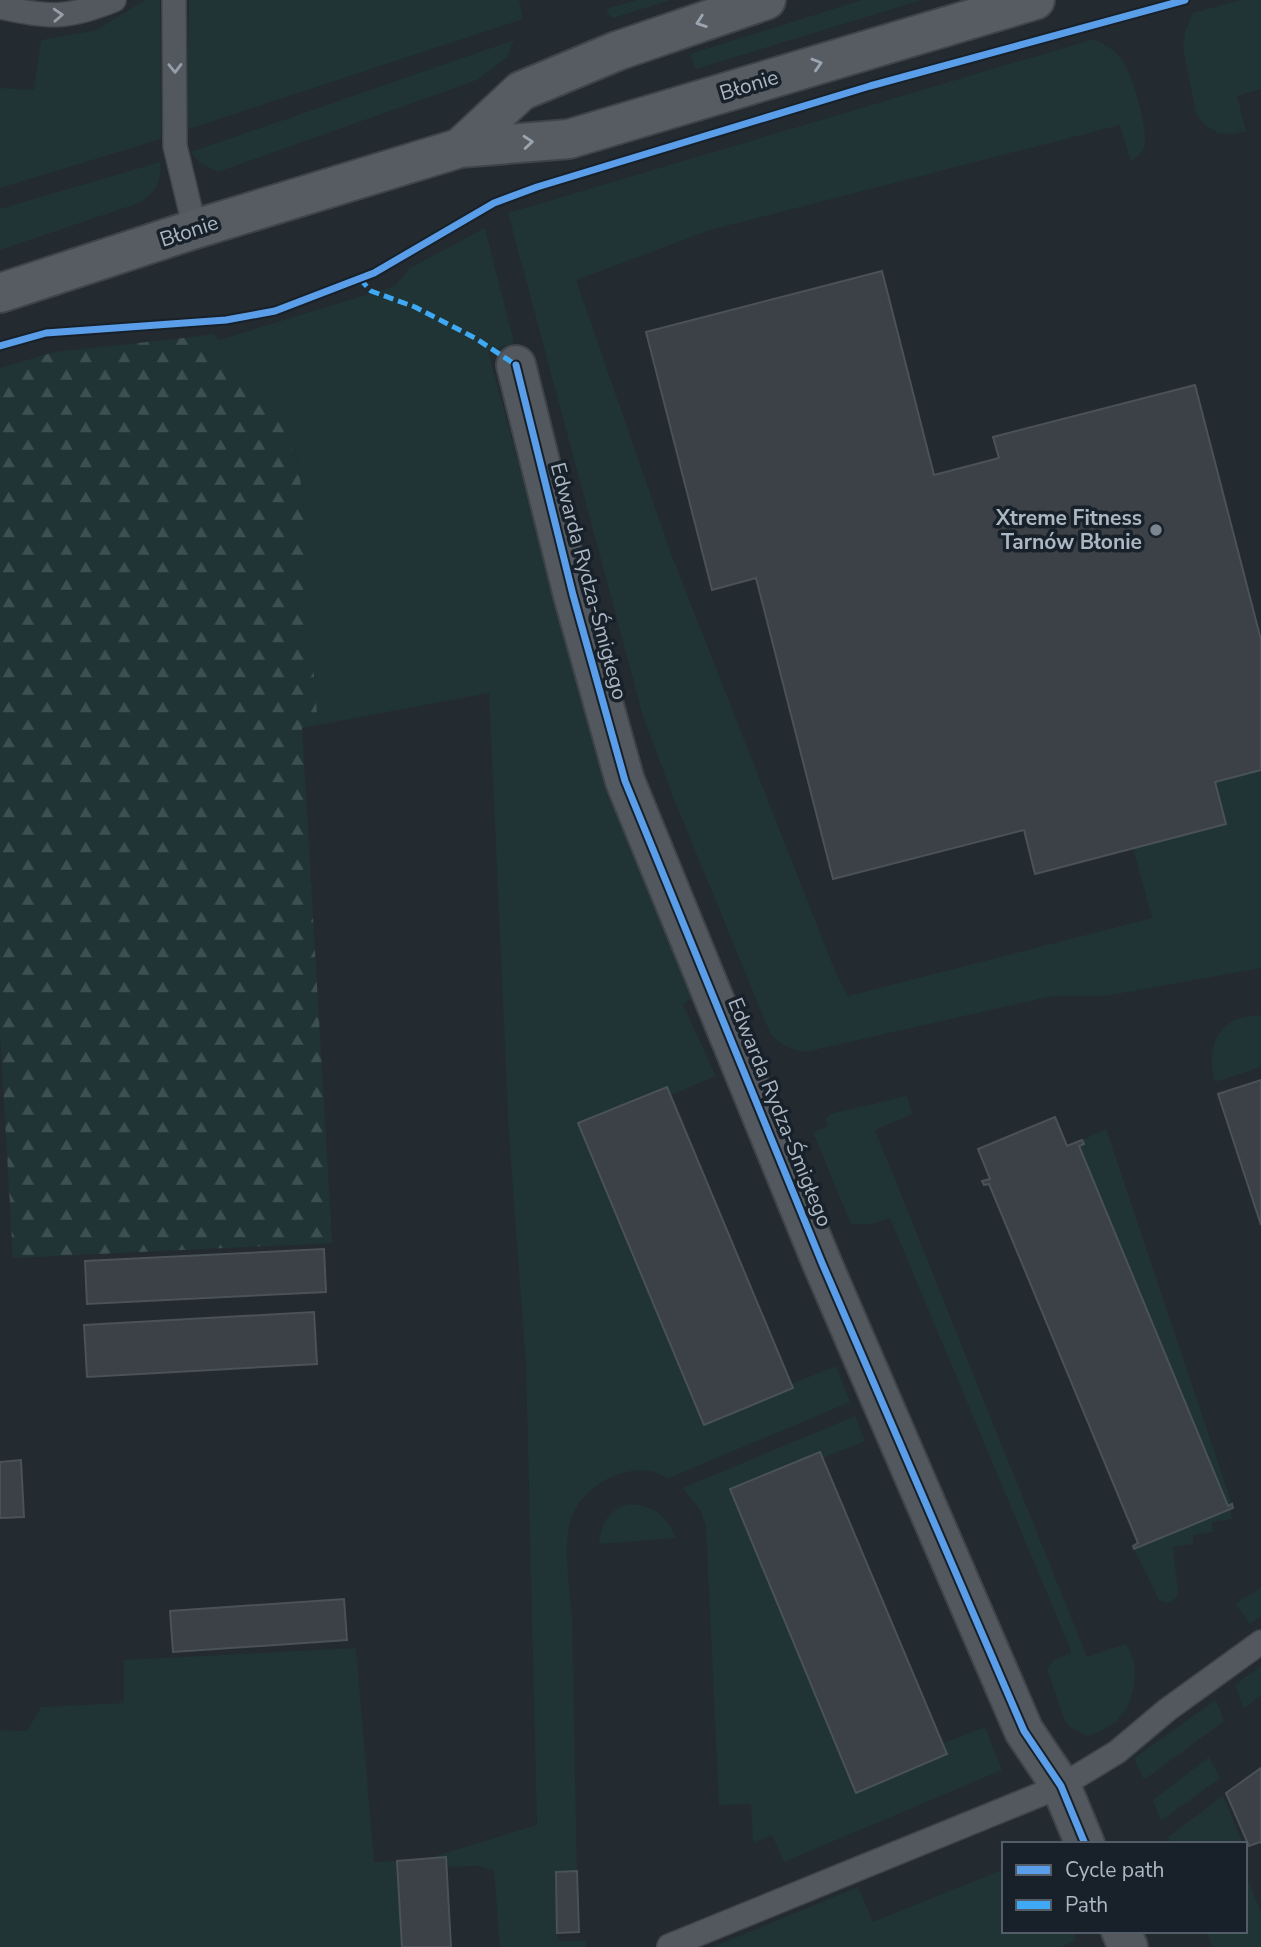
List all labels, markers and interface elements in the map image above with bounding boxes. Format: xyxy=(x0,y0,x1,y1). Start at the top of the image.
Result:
one-way arrow xyxy=(53,7,64,22)
one-way arrow xyxy=(696,13,708,27)
one-way arrow xyxy=(811,58,823,72)
one-way arrow xyxy=(167,63,182,74)
street label: Błonie xyxy=(716,63,782,107)
one-way arrow xyxy=(522,135,533,150)
street label: Błonie xyxy=(156,208,222,254)
street label: Edwarda Rydza-Śmigłego xyxy=(544,459,634,703)
place label: Xtreme Fitness Tarnów Błonie xyxy=(995,504,1142,556)
marker: Xtreme Fitness Tarnów Błonie xyxy=(1148,522,1164,538)
street label: Edwarda Rydza-Śmigłego xyxy=(721,993,839,1231)
legend xyxy=(1002,1842,1247,1933)
text: Cycle path xyxy=(1065,1856,1164,1884)
text: Path xyxy=(1065,1891,1108,1919)

